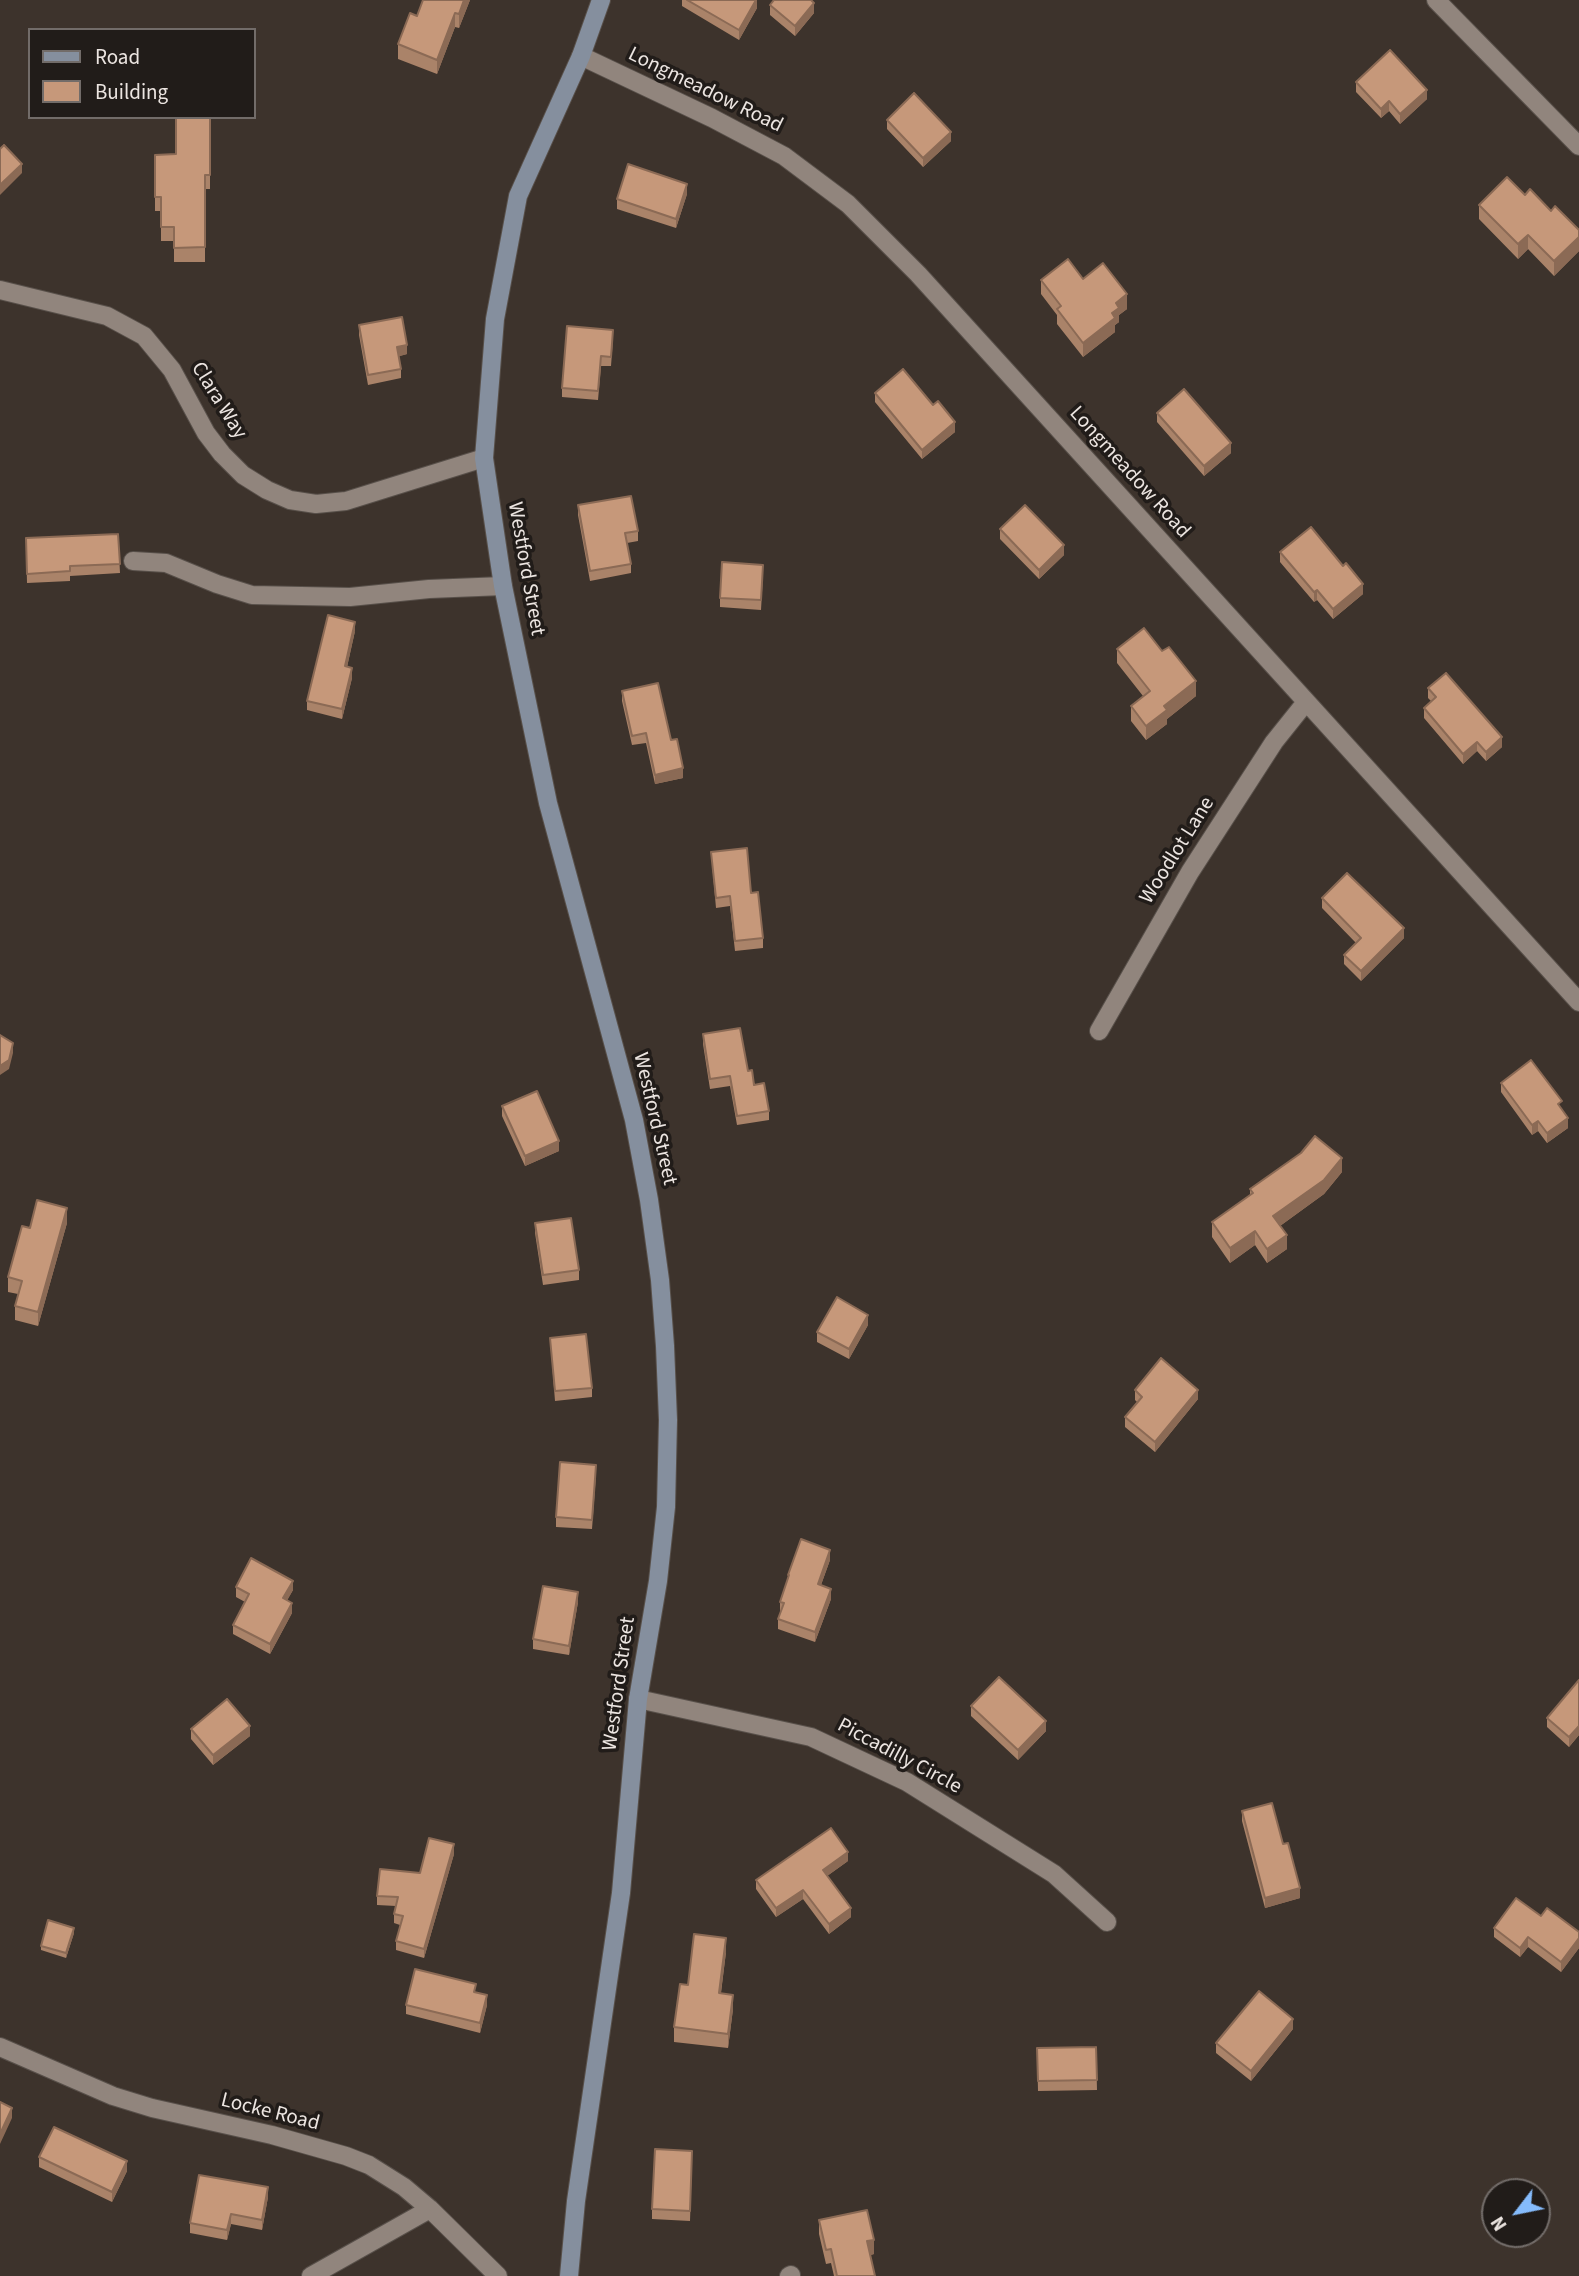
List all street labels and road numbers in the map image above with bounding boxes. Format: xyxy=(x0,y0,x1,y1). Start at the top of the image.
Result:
street label: Longmeadow Road xyxy=(624,43,786,139)
street label: Clara Way xyxy=(185,358,251,444)
street label: Longmeadow Road xyxy=(1063,402,1195,544)
street label: Westford Street xyxy=(501,500,549,638)
street label: Woodlot Lane xyxy=(1135,793,1221,909)
street label: Westford Street xyxy=(627,1050,681,1188)
street label: Westford Street xyxy=(598,1615,642,1753)
street label: Piccadilly Circle xyxy=(832,1714,966,1800)
street label: Locke Road xyxy=(218,2089,322,2137)

